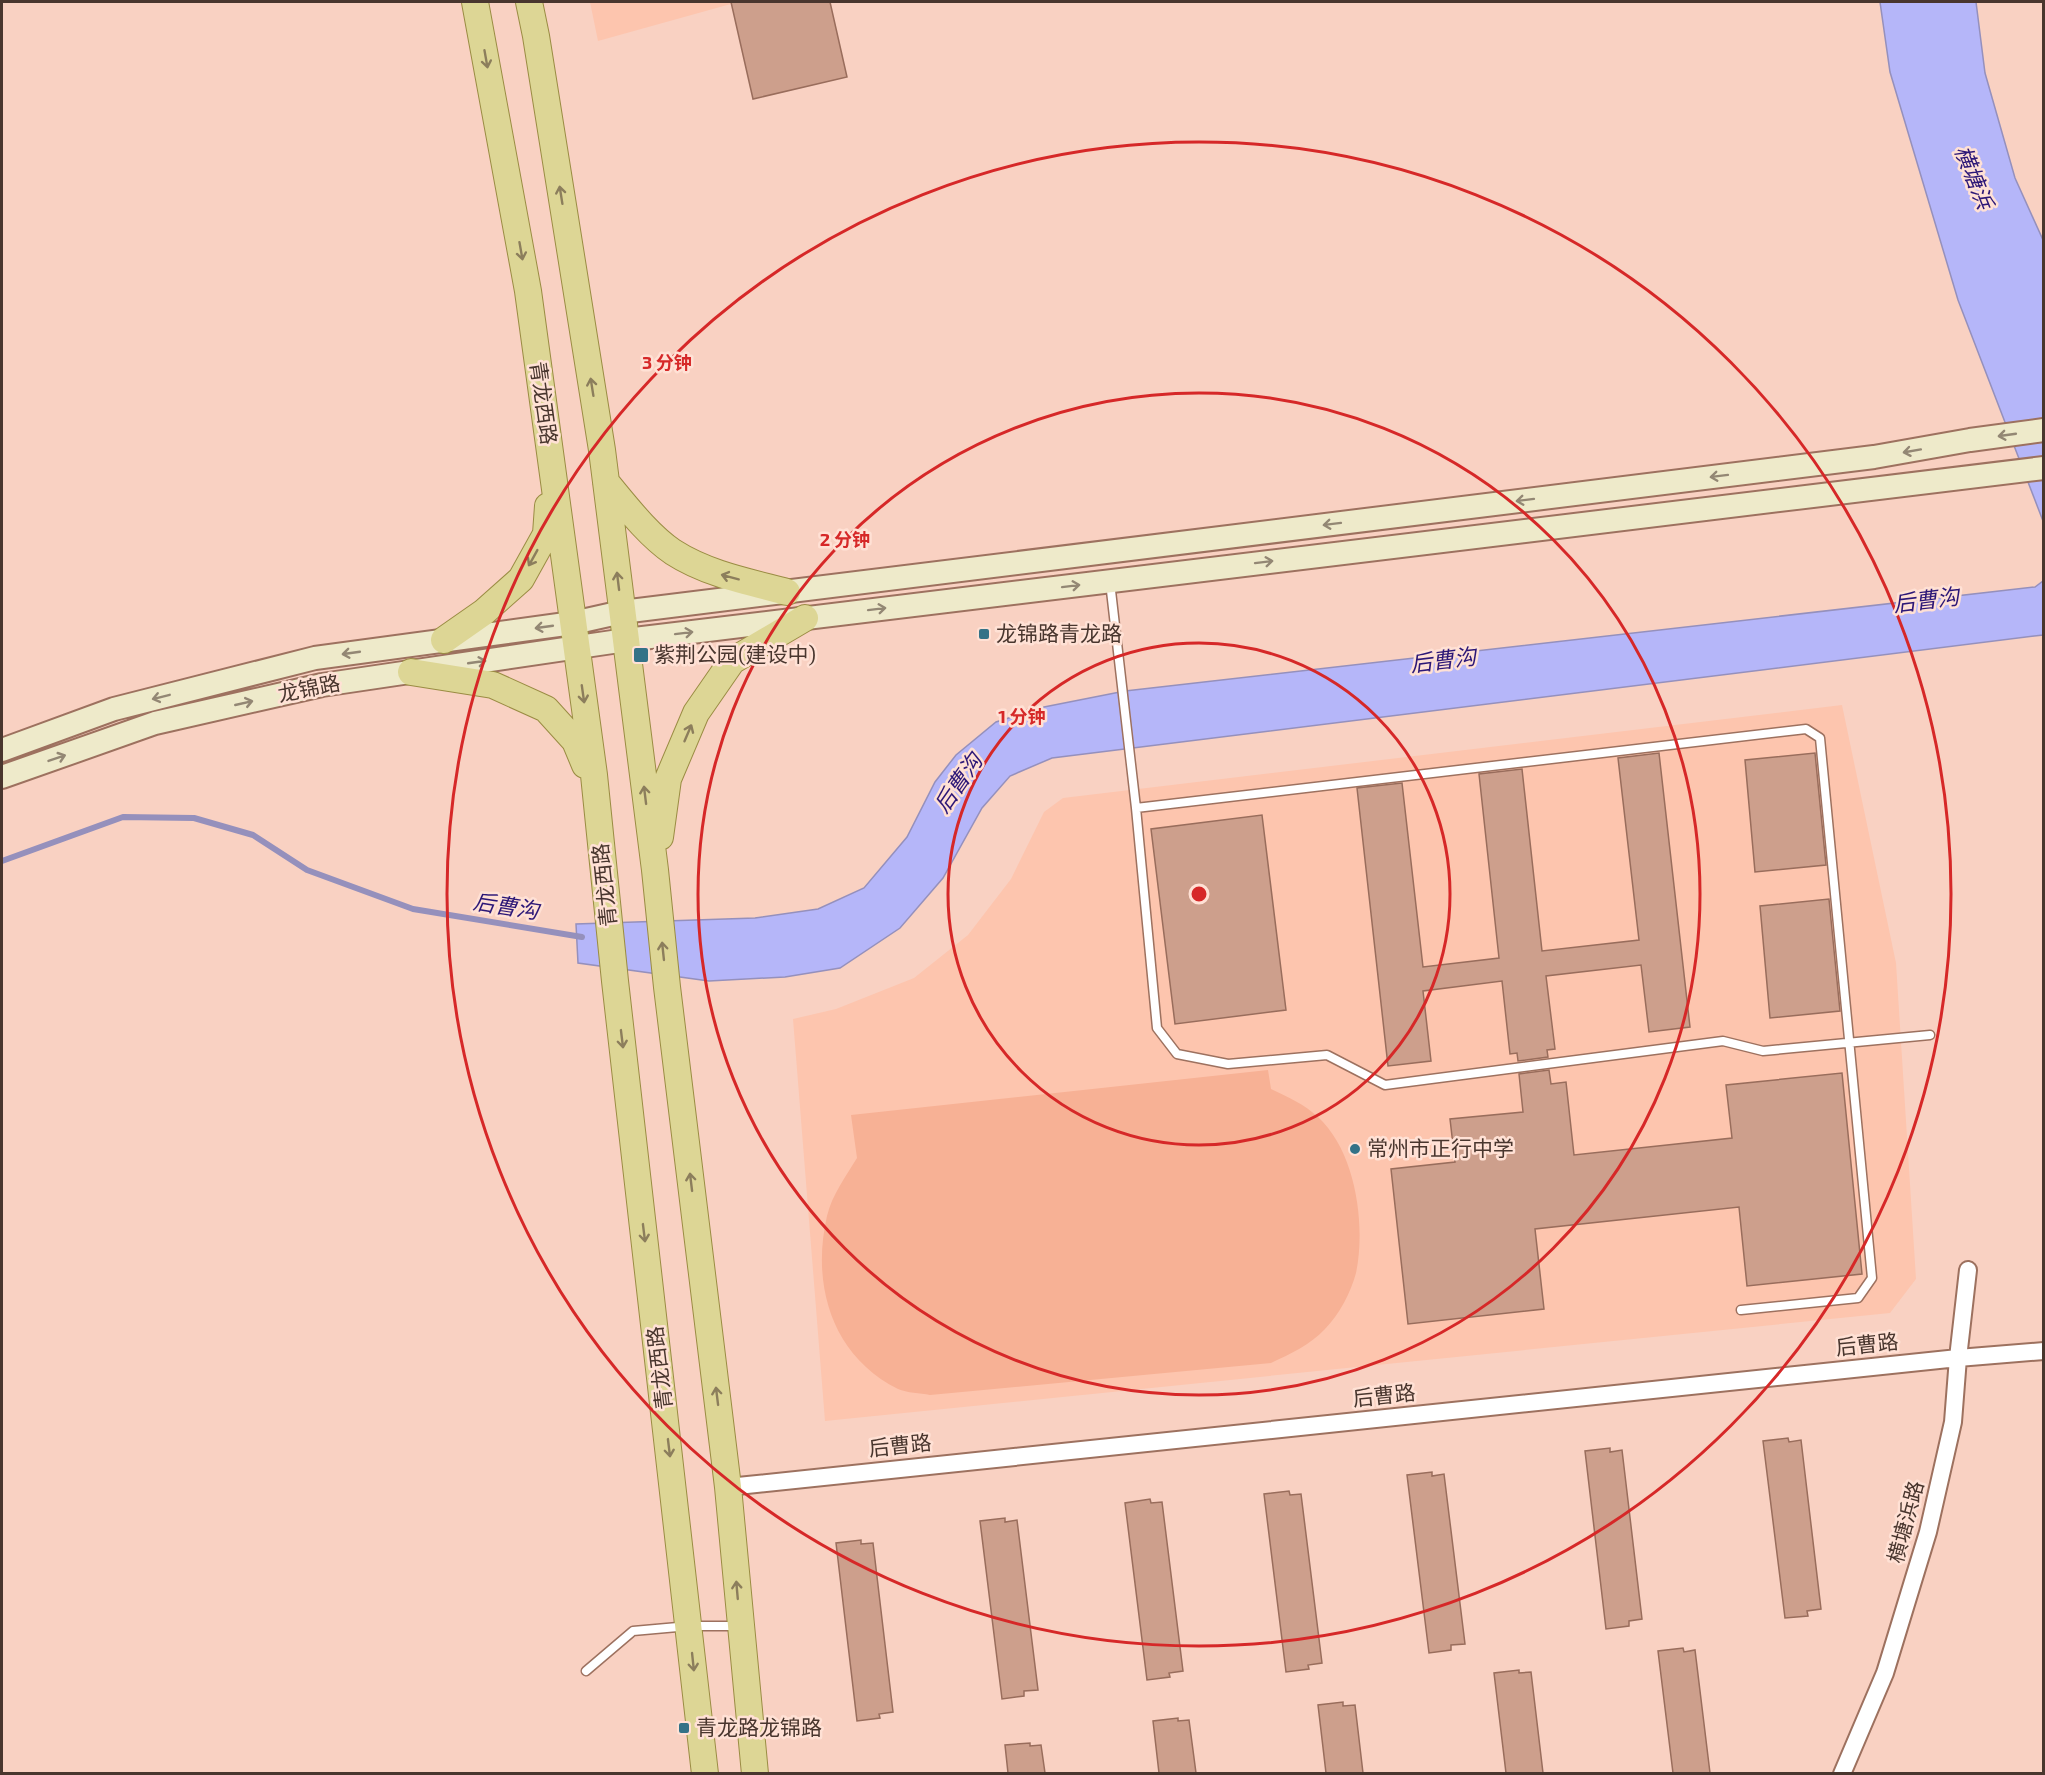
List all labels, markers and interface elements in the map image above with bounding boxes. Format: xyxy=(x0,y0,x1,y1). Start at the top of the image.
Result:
one-way arrow xyxy=(481,49,492,68)
water label: 横塘浜 xyxy=(1951,141,2000,214)
one-way arrow xyxy=(555,186,566,205)
one-way arrow xyxy=(516,241,527,260)
text: 3 分钟 xyxy=(642,351,692,373)
street label: 青龙西路 xyxy=(526,359,563,446)
one-way arrow xyxy=(586,378,597,398)
one-way arrow xyxy=(1997,430,2017,441)
one-way arrow xyxy=(1903,445,1922,456)
one-way arrow xyxy=(1709,471,1729,482)
one-way arrow xyxy=(1516,495,1536,506)
one-way arrow xyxy=(1322,519,1342,530)
text: 2 分钟 xyxy=(820,528,870,550)
one-way arrow xyxy=(527,548,538,566)
one-way arrow xyxy=(1254,556,1274,567)
one-way arrow xyxy=(721,570,740,582)
one-way arrow xyxy=(613,571,624,591)
one-way arrow xyxy=(1060,580,1080,591)
water label: 后曹沟 xyxy=(1892,582,1962,616)
one-way arrow xyxy=(867,604,887,615)
place label: 龙锦路青龙路 xyxy=(996,620,1122,645)
one-way arrow xyxy=(535,621,555,632)
one-way arrow xyxy=(673,627,693,638)
marker: 龙锦路青龙路 xyxy=(977,627,991,641)
place label: 紫荆公园(建设中) xyxy=(654,641,816,666)
water label: 后曹沟 xyxy=(1409,642,1479,676)
marker: 紫荆公园(建设中) xyxy=(632,646,650,664)
one-way arrow xyxy=(342,647,361,658)
one-way arrow xyxy=(466,657,486,668)
street label: 龙锦路 xyxy=(275,669,342,706)
one-way arrow xyxy=(577,683,588,703)
one-way arrow xyxy=(152,691,171,703)
one-way arrow xyxy=(233,697,253,708)
text: 1 分钟 xyxy=(998,705,1046,727)
one-way arrow xyxy=(683,724,694,742)
water label: 后曹沟 xyxy=(928,746,988,817)
one-way arrow xyxy=(47,751,66,762)
one-way arrow xyxy=(640,785,651,805)
street label: 青龙西路 xyxy=(587,842,620,928)
centre of rings xyxy=(1189,884,1209,904)
water label: 后曹沟 xyxy=(472,887,543,923)
one-way arrow xyxy=(658,942,669,962)
one-way arrow xyxy=(616,1029,627,1049)
place label: 常州市正行中学 xyxy=(1367,1135,1514,1160)
marker: 常州市正行中学 xyxy=(1348,1142,1362,1156)
one-way arrow xyxy=(685,1172,696,1192)
one-way arrow xyxy=(639,1223,650,1242)
street label: 青龙西路 xyxy=(641,1325,676,1411)
street label: 后曹路 xyxy=(1834,1328,1899,1359)
street label: 后曹路 xyxy=(1351,1379,1416,1410)
one-way arrow xyxy=(711,1387,722,1406)
street label: 后曹路 xyxy=(867,1429,932,1460)
one-way arrow xyxy=(663,1437,674,1457)
street label: 横塘浜路 xyxy=(1882,1478,1927,1565)
one-way arrow xyxy=(731,1580,742,1600)
one-way arrow xyxy=(688,1652,699,1672)
place label: 青龙路龙锦路 xyxy=(696,1714,822,1739)
marker: 青龙路龙锦路 xyxy=(677,1721,691,1735)

